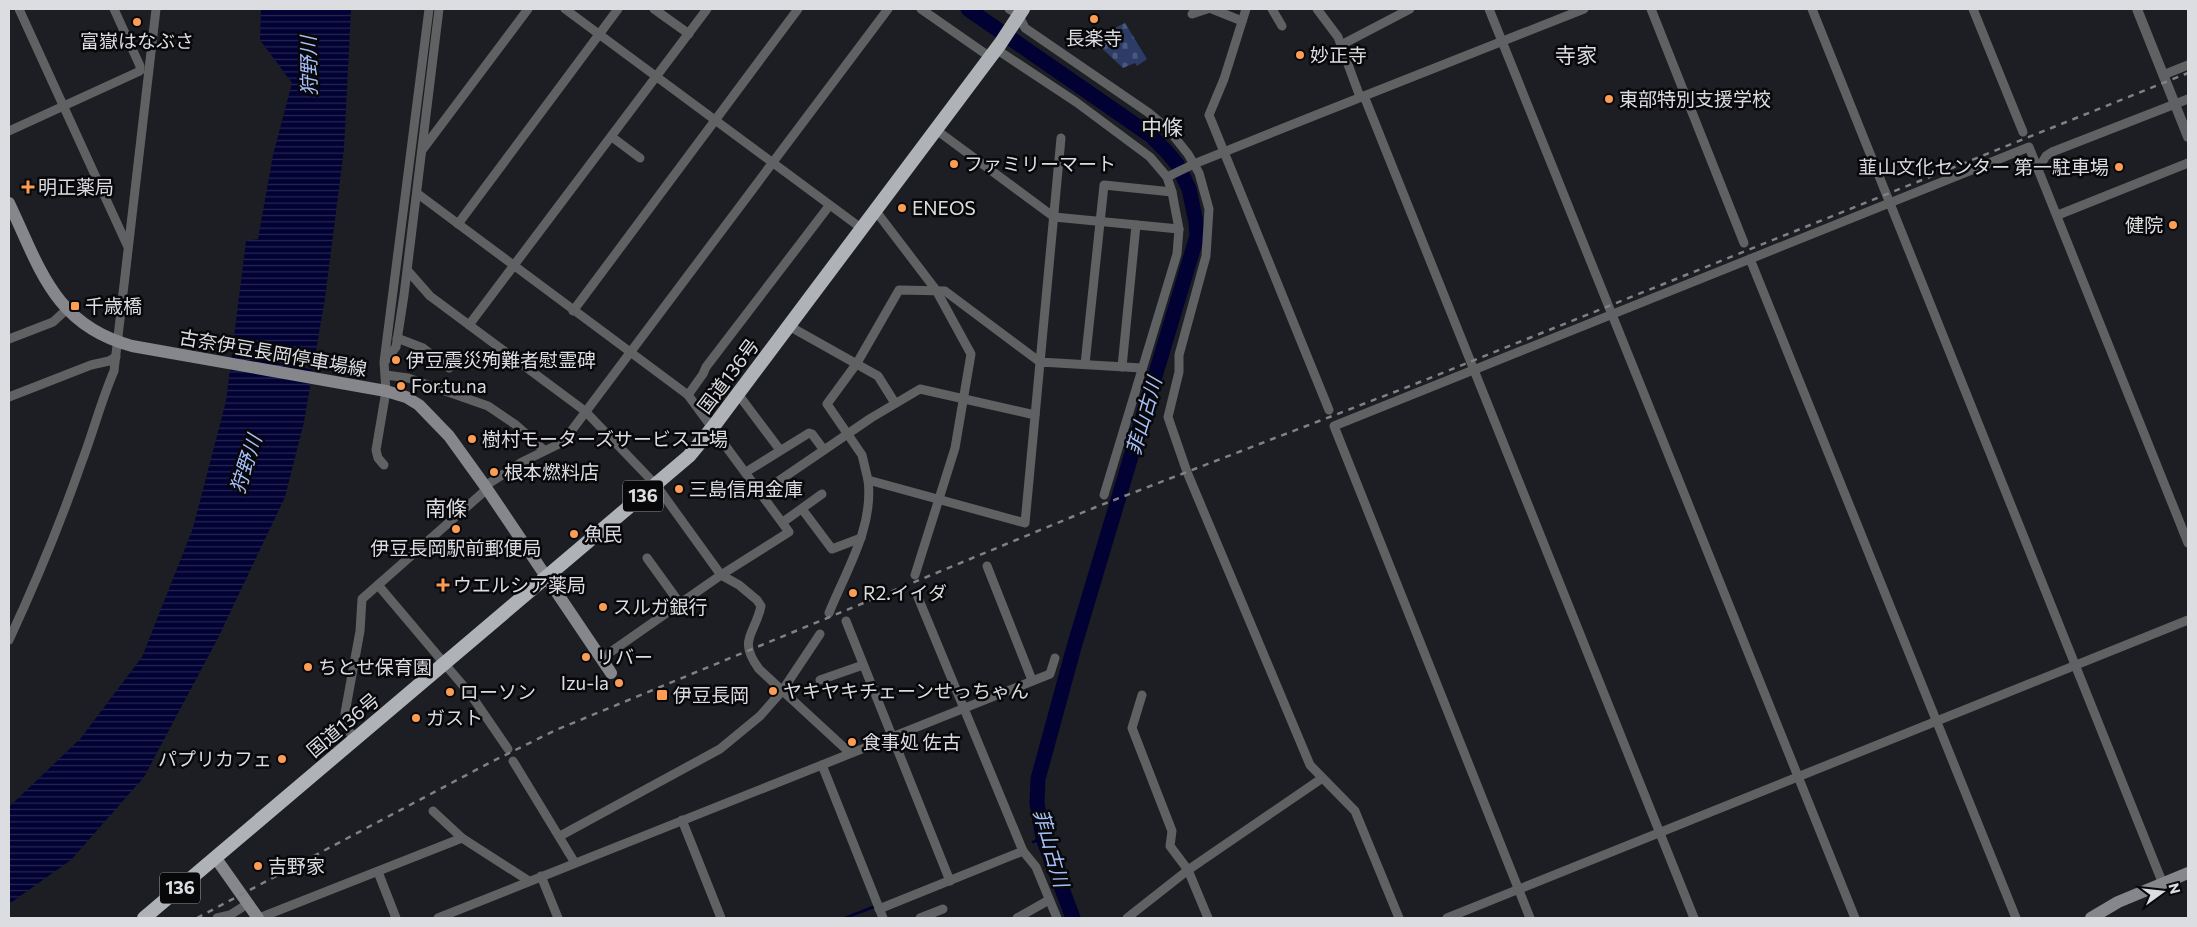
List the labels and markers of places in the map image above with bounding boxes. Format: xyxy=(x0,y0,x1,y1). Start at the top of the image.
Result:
marker: 長楽寺 xyxy=(1088,13,1100,25)
marker: 富嶽はなぶさ xyxy=(131,16,143,28)
place label: 長楽寺 xyxy=(1065,26,1123,49)
place label: 富嶽はなぶさ xyxy=(80,29,194,52)
place label: 妙正寺 xyxy=(1310,43,1367,66)
marker: 妙正寺 xyxy=(1294,49,1306,61)
place label: 東部特別支援学校 xyxy=(1619,87,1771,110)
marker: 東部特別支援学校 xyxy=(1603,93,1615,105)
place label: ファミリーマート xyxy=(964,152,1116,175)
place label: 韮山文化センター 第一駐車場 xyxy=(1858,155,2109,178)
marker: ファミリーマート xyxy=(948,158,960,170)
marker: 韮山文化センター 第一駐車場 xyxy=(2113,161,2125,173)
place label: 明正薬局 xyxy=(38,175,114,198)
marker: 明正薬局 xyxy=(22,181,34,193)
place label: ENEOS xyxy=(912,196,976,219)
marker: ENEOS xyxy=(896,202,908,214)
place label: 健院 xyxy=(2125,213,2163,236)
marker: 健院 xyxy=(2167,219,2179,231)
place label: 千歳橋 xyxy=(85,294,142,317)
marker: 千歳橋 xyxy=(69,300,81,312)
place label: 伊豆震災殉難者慰霊碑 xyxy=(406,348,596,371)
marker: 伊豆震災殉難者慰霊碑 xyxy=(390,354,402,366)
place label: For.tu.na xyxy=(411,374,487,397)
marker: For.tu.na xyxy=(395,380,407,392)
place label: 樹村モーターズサービス工場 xyxy=(482,427,728,450)
marker: 樹村モーターズサービス工場 xyxy=(466,433,478,445)
place label: 根本燃料店 xyxy=(504,460,599,483)
marker: 根本燃料店 xyxy=(488,466,500,478)
place label: 三島信用金庫 xyxy=(689,477,803,500)
marker: 三島信用金庫 xyxy=(673,483,685,495)
place label: 魚民 xyxy=(584,522,622,545)
marker: 伊豆長岡駅前郵便局 xyxy=(450,523,462,535)
marker: 魚民 xyxy=(568,528,580,540)
place label: 伊豆長岡駅前郵便局 xyxy=(370,536,542,559)
place label: ウエルシア薬局 xyxy=(453,573,586,596)
marker: ウエルシア薬局 xyxy=(437,579,449,591)
place label: R2.イイダ xyxy=(863,581,947,604)
marker: R2.イイダ xyxy=(847,587,859,599)
place label: スルガ銀行 xyxy=(613,595,707,618)
marker: スルガ銀行 xyxy=(597,601,609,613)
place label: リバー xyxy=(596,645,653,668)
marker: リバー xyxy=(580,651,592,663)
place label: ちとせ保育園 xyxy=(318,655,432,678)
marker: ちとせ保育園 xyxy=(302,661,314,673)
place label: Izu-la xyxy=(561,671,609,694)
marker: Izu-la xyxy=(613,677,625,689)
place label: ヤキヤキチェーンせっちゃん xyxy=(783,679,1029,702)
place label: ローソン xyxy=(460,680,536,703)
place label: 伊豆長岡 xyxy=(673,683,749,706)
marker: ヤキヤキチェーンせっちゃん xyxy=(767,685,779,697)
marker: ローソン xyxy=(444,686,456,698)
marker: 伊豆長岡 xyxy=(655,688,669,702)
place label: ガスト xyxy=(426,706,483,729)
marker: ガスト xyxy=(410,712,422,724)
place label: 食事処 佐古 xyxy=(862,730,961,753)
marker: 食事処 佐古 xyxy=(846,736,858,748)
place label: パプリカフェ xyxy=(158,747,272,770)
marker: パプリカフェ xyxy=(276,753,288,765)
place label: 吉野家 xyxy=(268,854,325,877)
marker: 吉野家 xyxy=(252,860,264,872)

